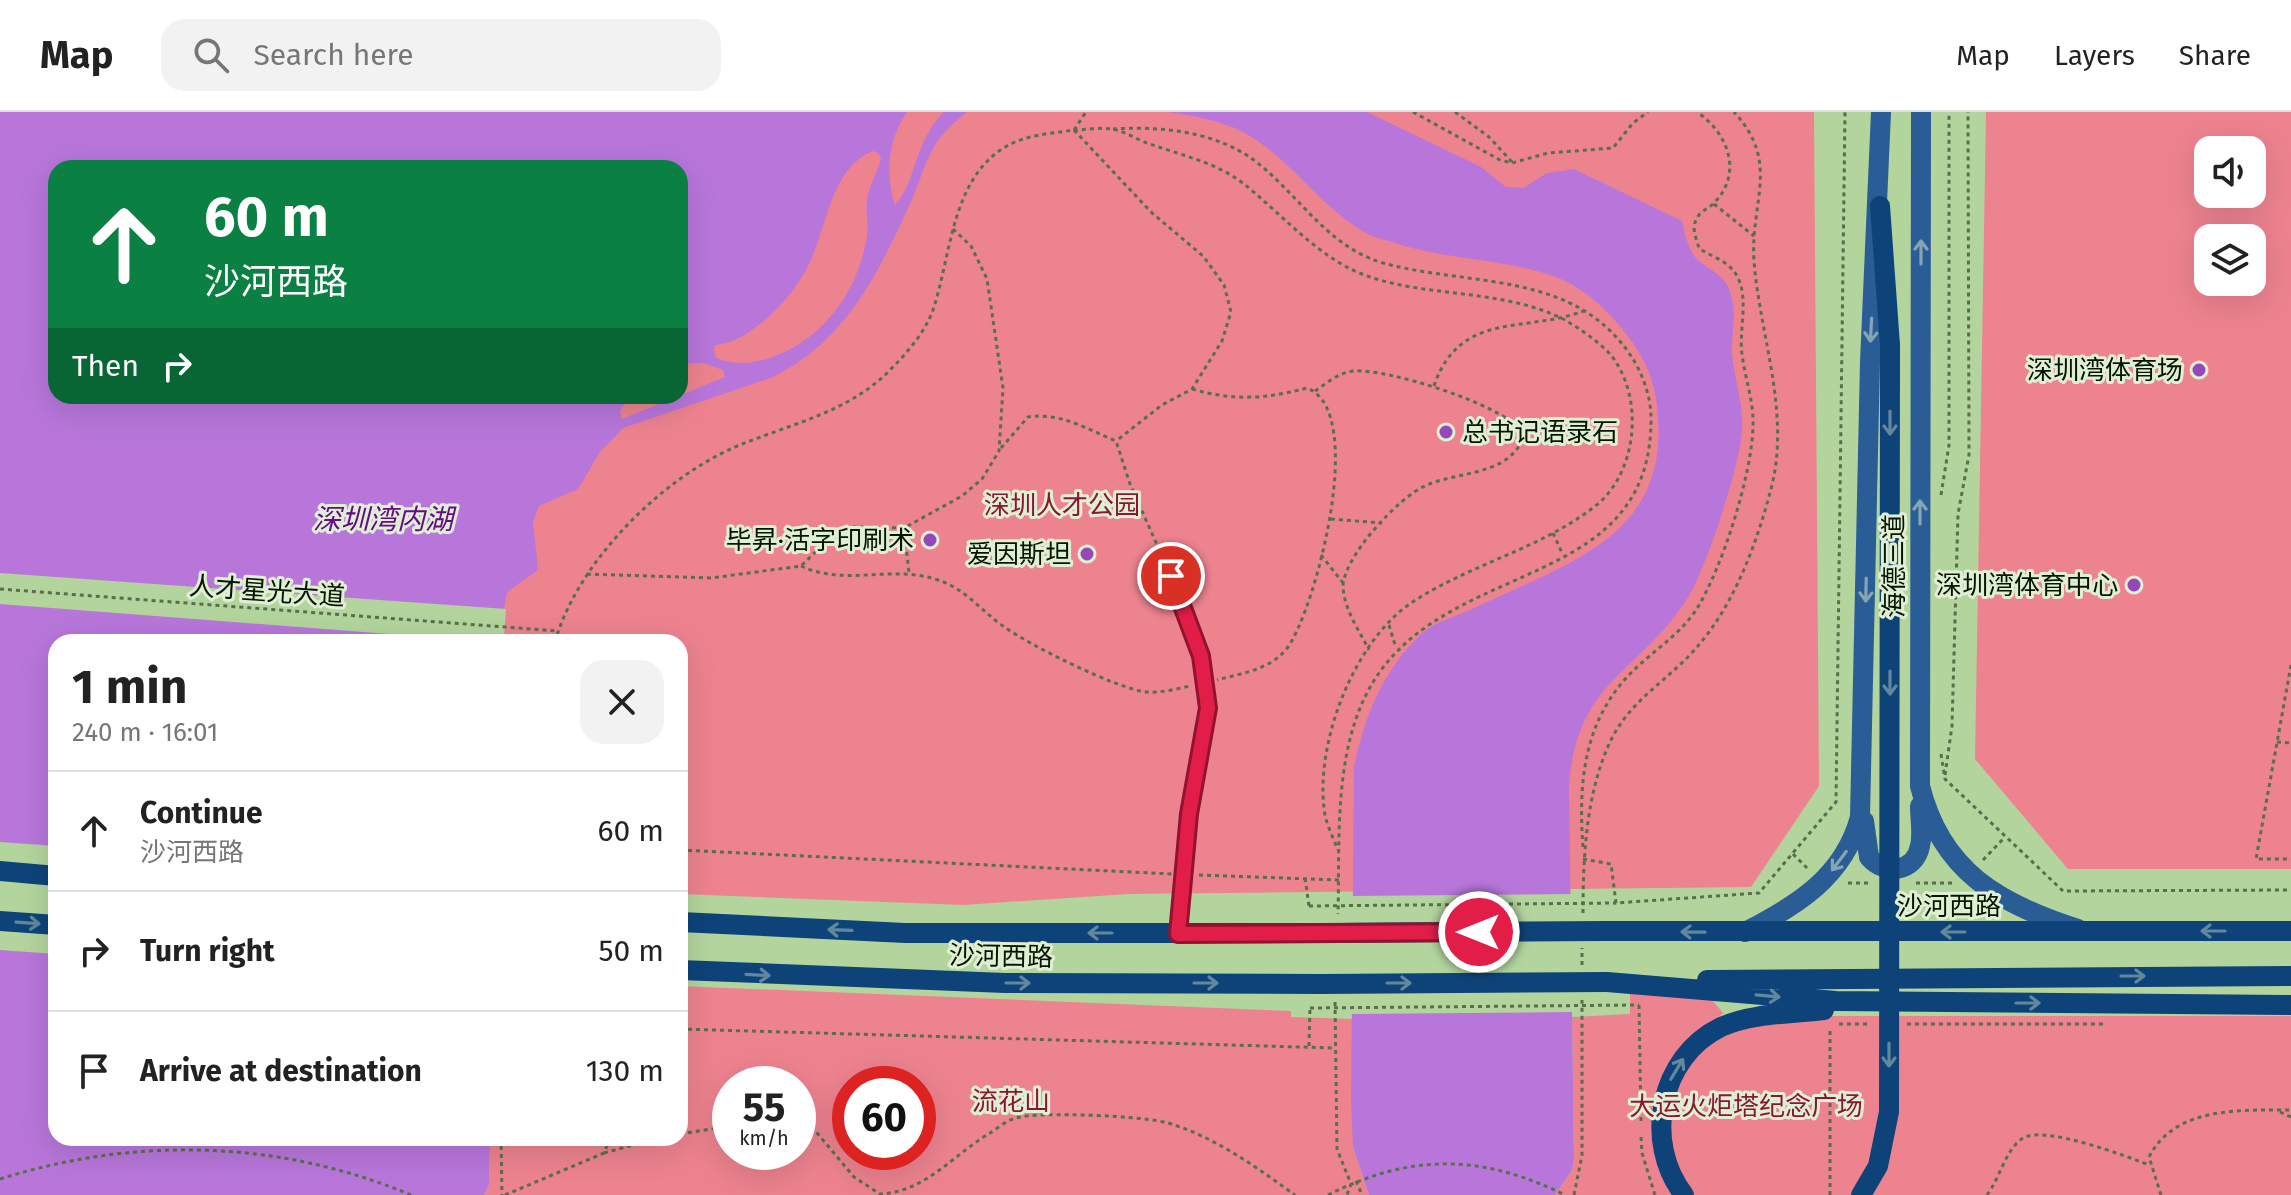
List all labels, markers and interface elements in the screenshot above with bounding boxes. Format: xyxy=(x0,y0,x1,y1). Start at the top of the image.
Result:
search box xyxy=(161,19,721,91)
text: Map xyxy=(40,32,113,78)
icon: search xyxy=(189,33,233,77)
text: Search here xyxy=(253,37,414,73)
text: Map xyxy=(1956,39,2010,72)
text: Layers xyxy=(2054,39,2135,72)
text: Share xyxy=(2179,39,2251,72)
map controls xyxy=(2194,136,2266,296)
button: sound xyxy=(2194,136,2266,208)
text: 60 m xyxy=(204,184,329,251)
icon: ahead xyxy=(72,192,176,296)
button: layers xyxy=(2194,224,2266,296)
one-way arrow xyxy=(1913,239,1929,266)
text: 沙河西路 xyxy=(204,260,348,304)
one-way arrow xyxy=(1864,316,1879,343)
icon: right xyxy=(155,344,199,388)
text: Then xyxy=(72,348,139,384)
place label: 深圳湾体育场 xyxy=(2027,355,2183,386)
marker: 深圳湾体育场 xyxy=(2190,361,2208,379)
one-way arrow xyxy=(1882,409,1898,436)
place label: 总书记语录石 xyxy=(1462,417,1618,448)
marker: 总书记语录石 xyxy=(1437,423,1455,441)
park label: 深圳人才公园 xyxy=(984,490,1140,521)
one-way arrow xyxy=(1912,499,1928,526)
water label: 深圳湾内湖 xyxy=(313,503,457,536)
street label: 海德三道 xyxy=(1879,514,1910,618)
place label: 毕昇·活字印刷术 xyxy=(726,525,914,556)
marker: 毕昇·活字印刷术 xyxy=(921,531,939,549)
place label: 爱因斯坦 xyxy=(967,539,1071,570)
pin xyxy=(1137,542,1205,610)
marker: 爱因斯坦 xyxy=(1078,545,1096,563)
icon: arrive xyxy=(1149,554,1193,598)
place label: 深圳湾体育中心 xyxy=(1936,570,2118,601)
street label: 人才星光大道 xyxy=(188,571,346,612)
one-way arrow xyxy=(1858,576,1874,603)
marker: 深圳湾体育中心 xyxy=(2125,576,2143,594)
text: 1 min xyxy=(72,658,187,716)
button: close xyxy=(580,660,664,744)
one-way arrow xyxy=(1882,669,1898,696)
text: 240 m · 16:01 xyxy=(72,717,218,748)
text: Continue xyxy=(140,795,263,831)
icon: ahead xyxy=(72,809,116,853)
text: 60 m xyxy=(598,813,664,849)
text: 沙河西路 xyxy=(140,837,244,868)
one-way arrow xyxy=(1831,850,1848,872)
position arrow xyxy=(1437,890,1521,974)
street label: 沙河西路 xyxy=(1897,891,2001,922)
one-way arrow xyxy=(14,916,41,931)
one-way arrow xyxy=(827,923,854,938)
one-way arrow xyxy=(2200,923,2227,939)
one-way arrow xyxy=(1680,924,1707,940)
one-way arrow xyxy=(1940,924,1967,940)
one-way arrow xyxy=(1087,925,1114,941)
icon: right xyxy=(72,929,116,973)
text: Turn right xyxy=(140,933,275,969)
text: 50 m xyxy=(599,933,664,969)
street label: 沙河西路 xyxy=(949,940,1053,973)
one-way arrow xyxy=(744,967,771,982)
one-way arrow xyxy=(2119,968,2146,984)
one-way arrow xyxy=(1004,975,1031,991)
one-way arrow xyxy=(1192,975,1219,991)
one-way arrow xyxy=(1385,975,1412,991)
one-way arrow xyxy=(1754,989,1781,1004)
one-way arrow xyxy=(2014,995,2041,1011)
one-way arrow xyxy=(1881,1041,1897,1068)
icon: arrive xyxy=(72,1049,116,1093)
text: Arrive at destination xyxy=(140,1053,422,1089)
text: 130 m xyxy=(586,1053,664,1089)
one-way arrow xyxy=(1669,1058,1685,1081)
speed limit sign: 60 xyxy=(832,1066,936,1170)
text: 55 xyxy=(743,1084,785,1132)
park label: 流花山 xyxy=(972,1086,1050,1117)
park label: 大运火炬塔纪念广场 xyxy=(1629,1091,1863,1122)
text: km/h xyxy=(739,1126,789,1150)

